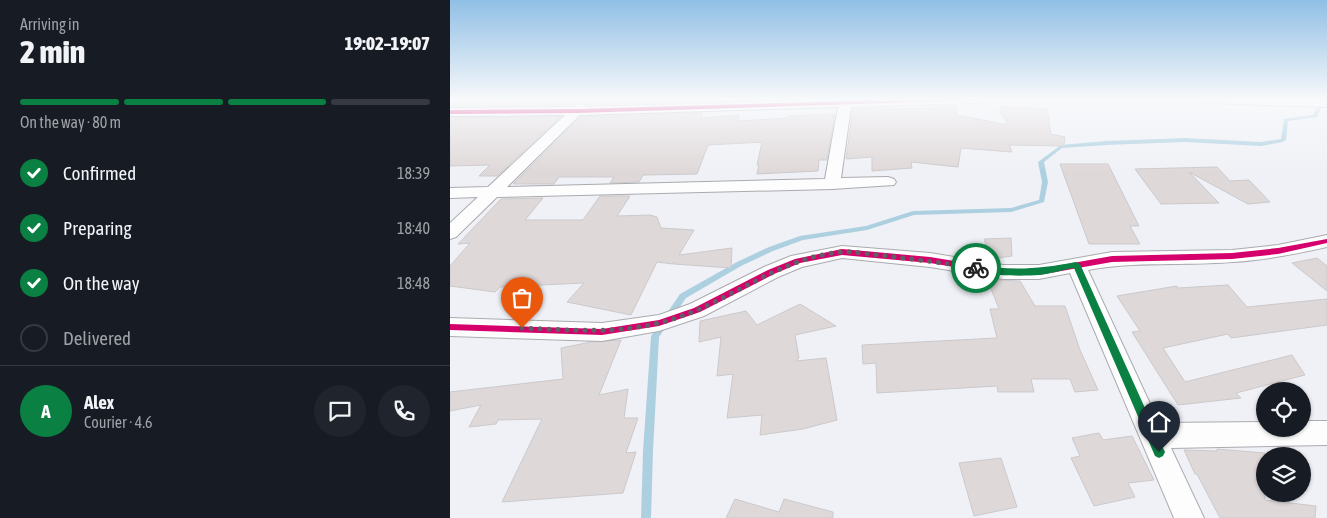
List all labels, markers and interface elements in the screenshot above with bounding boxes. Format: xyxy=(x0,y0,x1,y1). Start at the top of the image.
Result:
text: Arriving in xyxy=(20,15,80,33)
text: 19:02–19:07 xyxy=(344,32,430,54)
text: 2 min xyxy=(20,33,85,70)
text: On the way · 80 m xyxy=(20,113,121,131)
icon: check xyxy=(20,159,48,187)
text: Confirmed xyxy=(63,162,136,184)
text: 18:39 xyxy=(397,164,430,182)
icon: check xyxy=(20,214,48,242)
text: Preparing xyxy=(63,217,132,239)
text: 18:40 xyxy=(397,219,430,237)
courier xyxy=(951,243,1001,293)
icon: bike xyxy=(962,254,990,282)
icon: check xyxy=(20,269,48,297)
text: On the way xyxy=(63,272,140,294)
text: 18:48 xyxy=(397,274,430,292)
pin xyxy=(501,277,543,328)
icon: bag xyxy=(508,284,536,312)
text: Delivered xyxy=(63,327,131,349)
map controls xyxy=(1256,382,1311,502)
button: locate xyxy=(1256,382,1311,437)
button: chat xyxy=(314,385,366,437)
button: phone xyxy=(378,385,430,437)
text: Alex xyxy=(84,391,114,413)
text: A xyxy=(41,400,51,422)
pin xyxy=(1138,401,1180,452)
icon: home xyxy=(1145,408,1173,436)
text: Courier · 4.6 xyxy=(84,413,153,431)
button: layers xyxy=(1256,447,1311,502)

